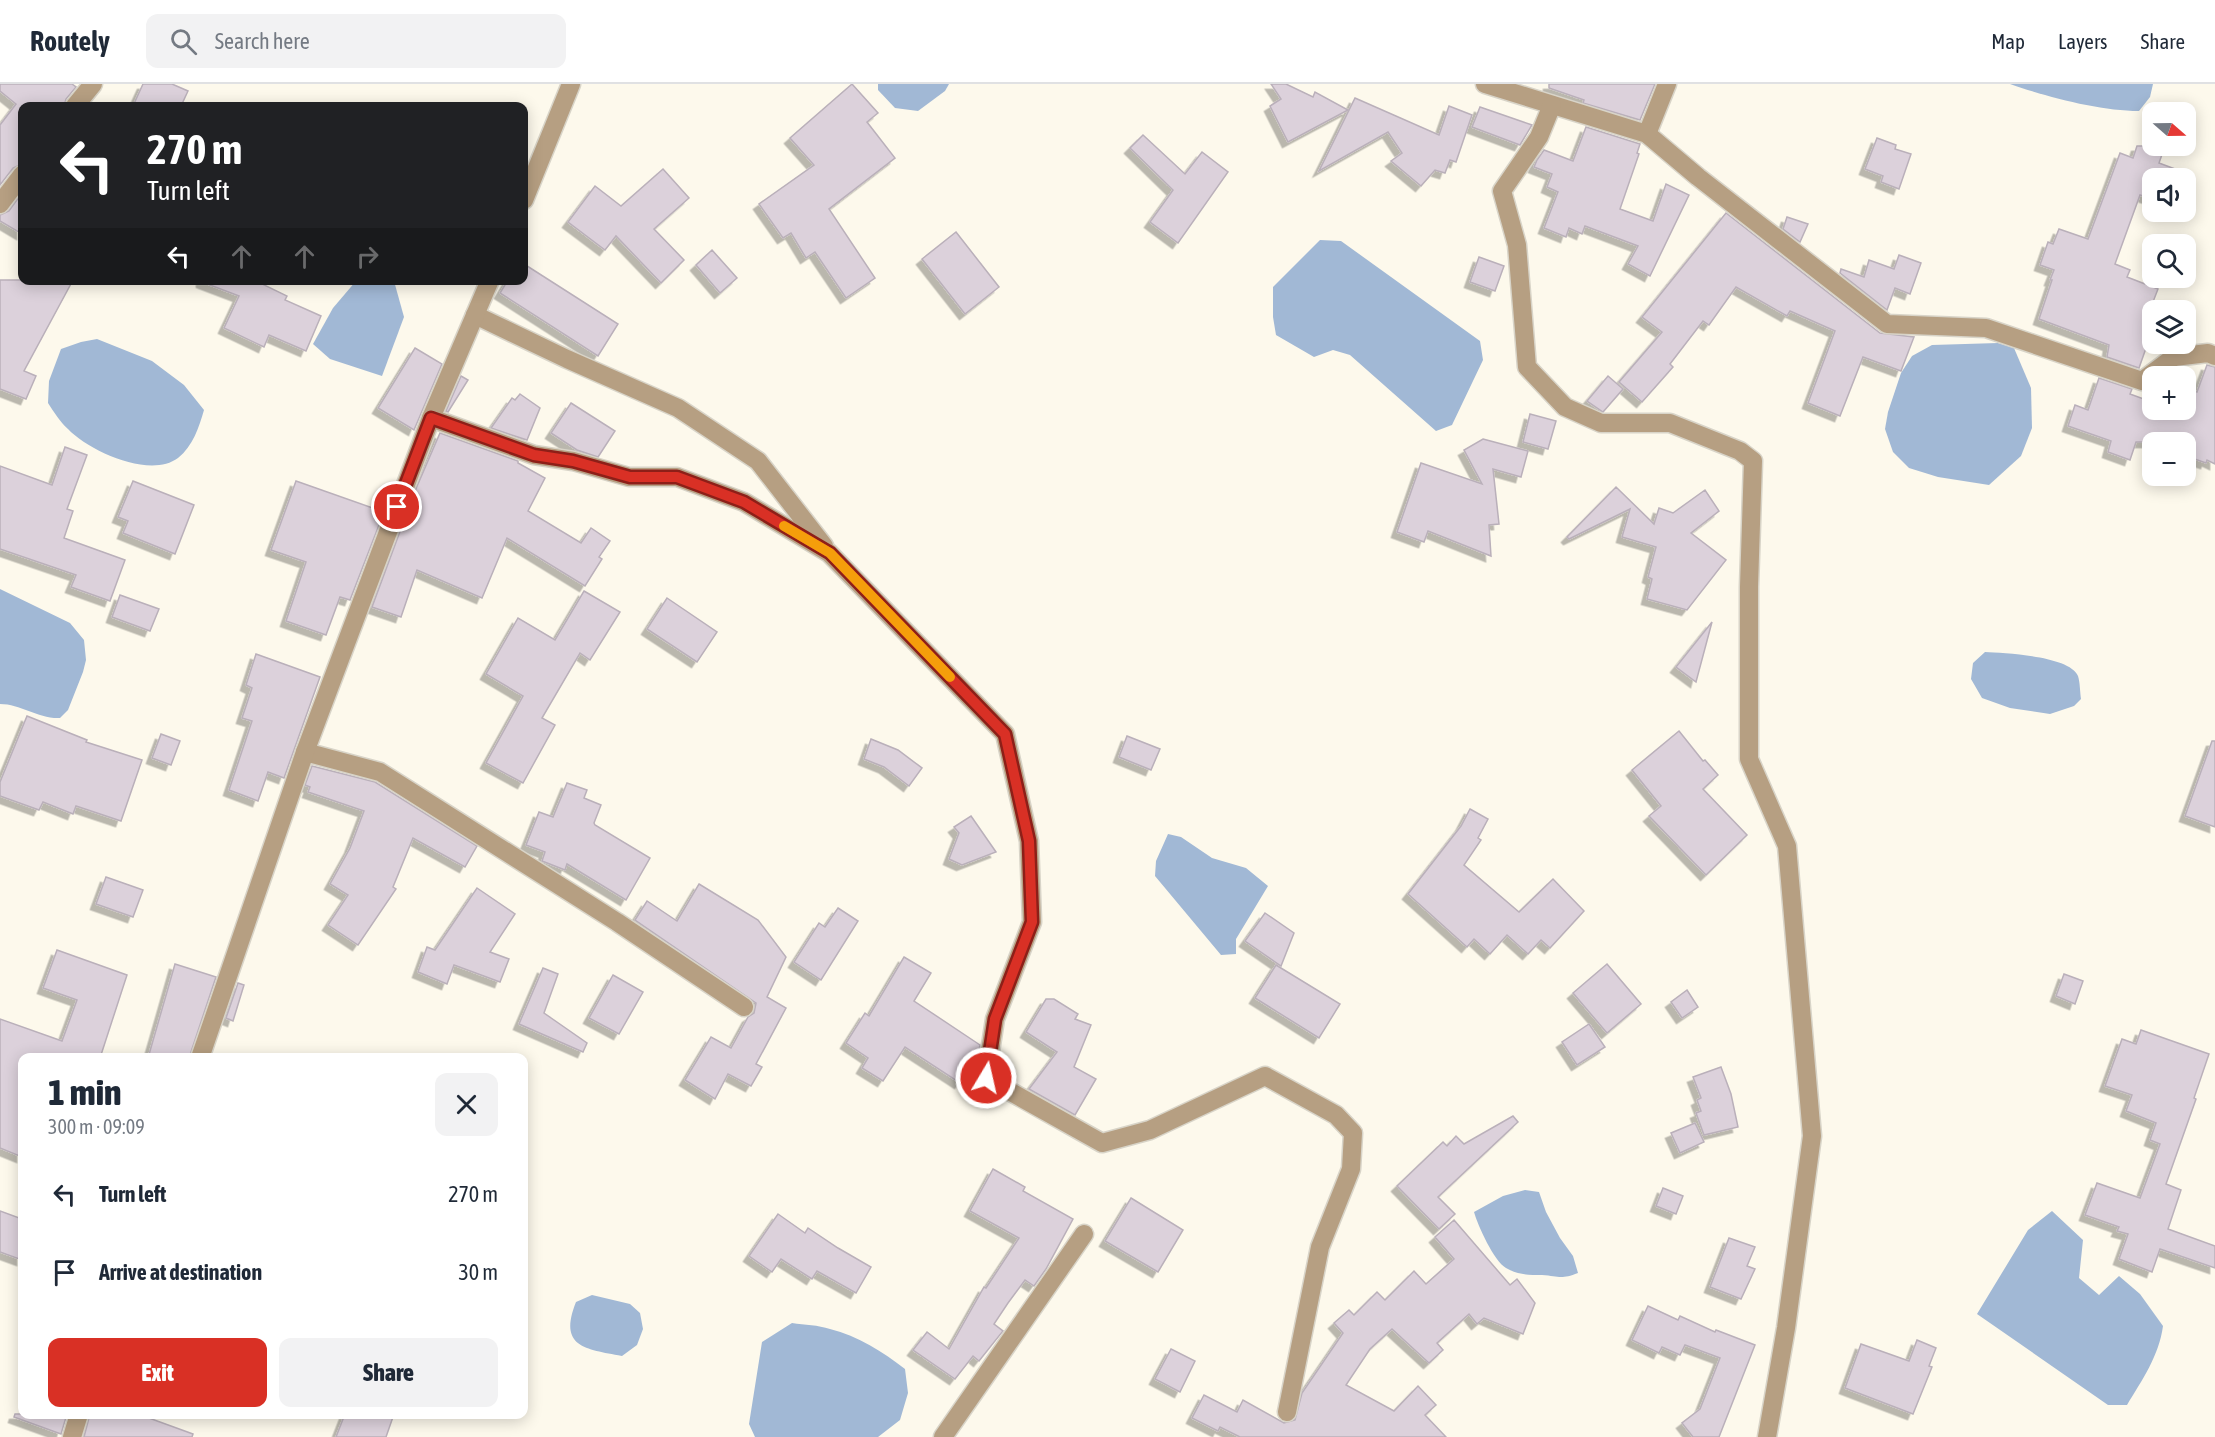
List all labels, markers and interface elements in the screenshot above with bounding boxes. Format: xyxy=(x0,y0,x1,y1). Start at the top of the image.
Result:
search box xyxy=(146,14,566,68)
text: Routely xyxy=(30,25,110,57)
icon: search xyxy=(167,25,200,58)
text: Search here xyxy=(215,28,310,54)
text: Map xyxy=(1991,29,2025,53)
text: Layers xyxy=(2058,29,2108,53)
text: Share xyxy=(2141,29,2185,53)
north arrow xyxy=(2142,102,2196,156)
map controls xyxy=(2142,102,2196,486)
text: 270 m xyxy=(147,125,242,173)
icon: left xyxy=(48,126,126,204)
button: sound xyxy=(2142,168,2196,222)
text: Turn left xyxy=(147,175,230,206)
button: search xyxy=(2142,234,2196,288)
icon: left xyxy=(162,240,195,273)
icon: ahead xyxy=(225,240,258,273)
icon: ahead xyxy=(288,240,321,273)
icon: right xyxy=(351,240,384,273)
button: layers xyxy=(2142,300,2196,354)
button: + xyxy=(2142,366,2196,420)
button: − xyxy=(2142,432,2196,486)
pin xyxy=(371,481,422,532)
icon: arrive xyxy=(380,490,413,523)
position arrow xyxy=(954,1046,1018,1110)
text: 1 min xyxy=(48,1071,122,1113)
button: close xyxy=(435,1073,498,1136)
text: 300 m · 09:09 xyxy=(48,1115,145,1138)
icon: left xyxy=(48,1178,81,1211)
text: Turn left xyxy=(99,1181,166,1207)
text: 270 m xyxy=(448,1181,498,1207)
icon: arrive xyxy=(48,1256,81,1289)
text: Arrive at destination xyxy=(99,1259,262,1285)
text: 30 m xyxy=(458,1259,498,1285)
button: Exit xyxy=(48,1338,267,1407)
button: Share xyxy=(279,1338,498,1407)

